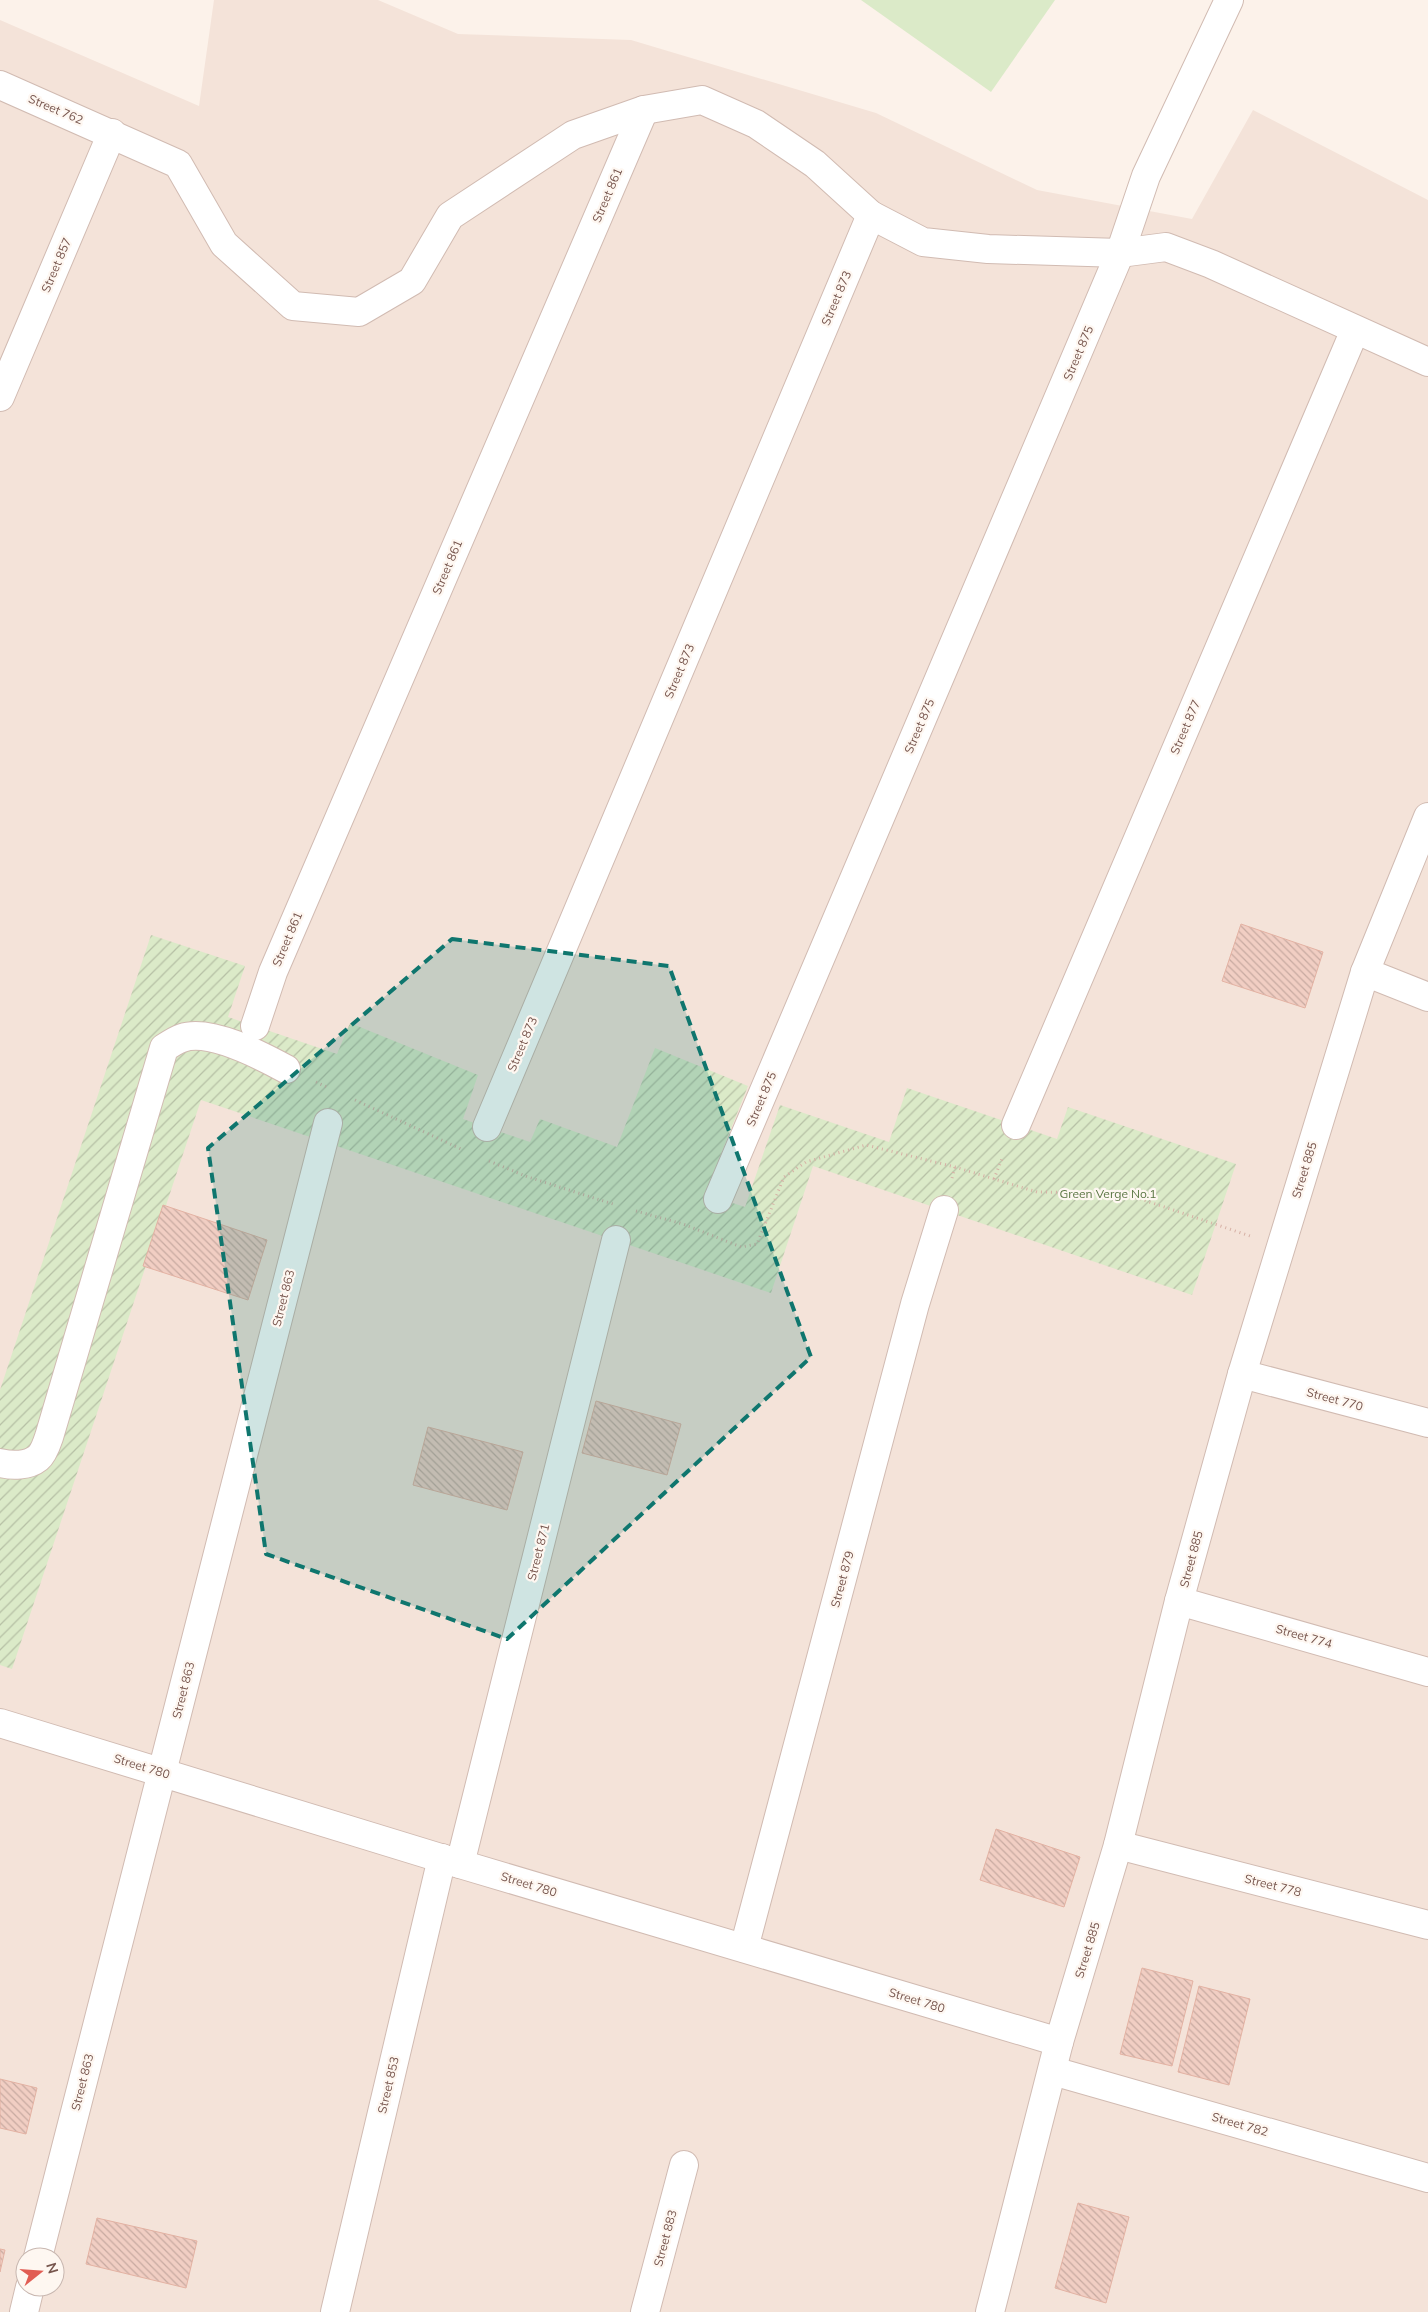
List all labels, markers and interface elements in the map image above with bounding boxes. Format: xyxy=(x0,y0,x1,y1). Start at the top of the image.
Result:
street label: Street 762 xyxy=(26,91,86,127)
street label: Street 861 xyxy=(589,165,625,225)
street label: Street 857 xyxy=(38,235,74,295)
street label: Street 873 xyxy=(818,268,854,328)
street label: Street 875 xyxy=(1060,323,1096,383)
street label: Street 861 xyxy=(429,537,465,597)
street label: Street 873 xyxy=(661,641,697,701)
street label: Street 875 xyxy=(901,696,937,756)
street label: Street 877 xyxy=(1167,697,1203,757)
street label: Street 861 xyxy=(269,909,305,969)
street label: Street 873 xyxy=(504,1014,540,1074)
street label: Street 875 xyxy=(743,1069,779,1129)
street label: Street 885 xyxy=(1288,1140,1320,1200)
park label: Green Verge No.1 xyxy=(1059,1186,1157,1201)
street label: Street 863 xyxy=(269,1268,297,1328)
street label: Street 770 xyxy=(1305,1384,1365,1414)
street label: Street 871 xyxy=(524,1522,552,1582)
street label: Street 885 xyxy=(1176,1529,1206,1589)
street label: Street 879 xyxy=(827,1549,857,1609)
street label: Street 774 xyxy=(1274,1621,1334,1651)
street label: Street 863 xyxy=(169,1660,197,1720)
street label: Street 780 xyxy=(112,1750,172,1782)
street label: Street 780 xyxy=(499,1868,559,1900)
street label: Street 778 xyxy=(1243,1871,1303,1899)
street label: Street 885 xyxy=(1071,1920,1103,1980)
street label: Street 780 xyxy=(887,1984,947,2016)
street label: Street 863 xyxy=(68,2052,96,2112)
street label: Street 853 xyxy=(374,2055,402,2115)
street label: Street 782 xyxy=(1210,2109,1270,2139)
street label: Street 883 xyxy=(650,2208,680,2268)
north arrow xyxy=(15,2247,65,2297)
text: N xyxy=(42,2261,63,2276)

